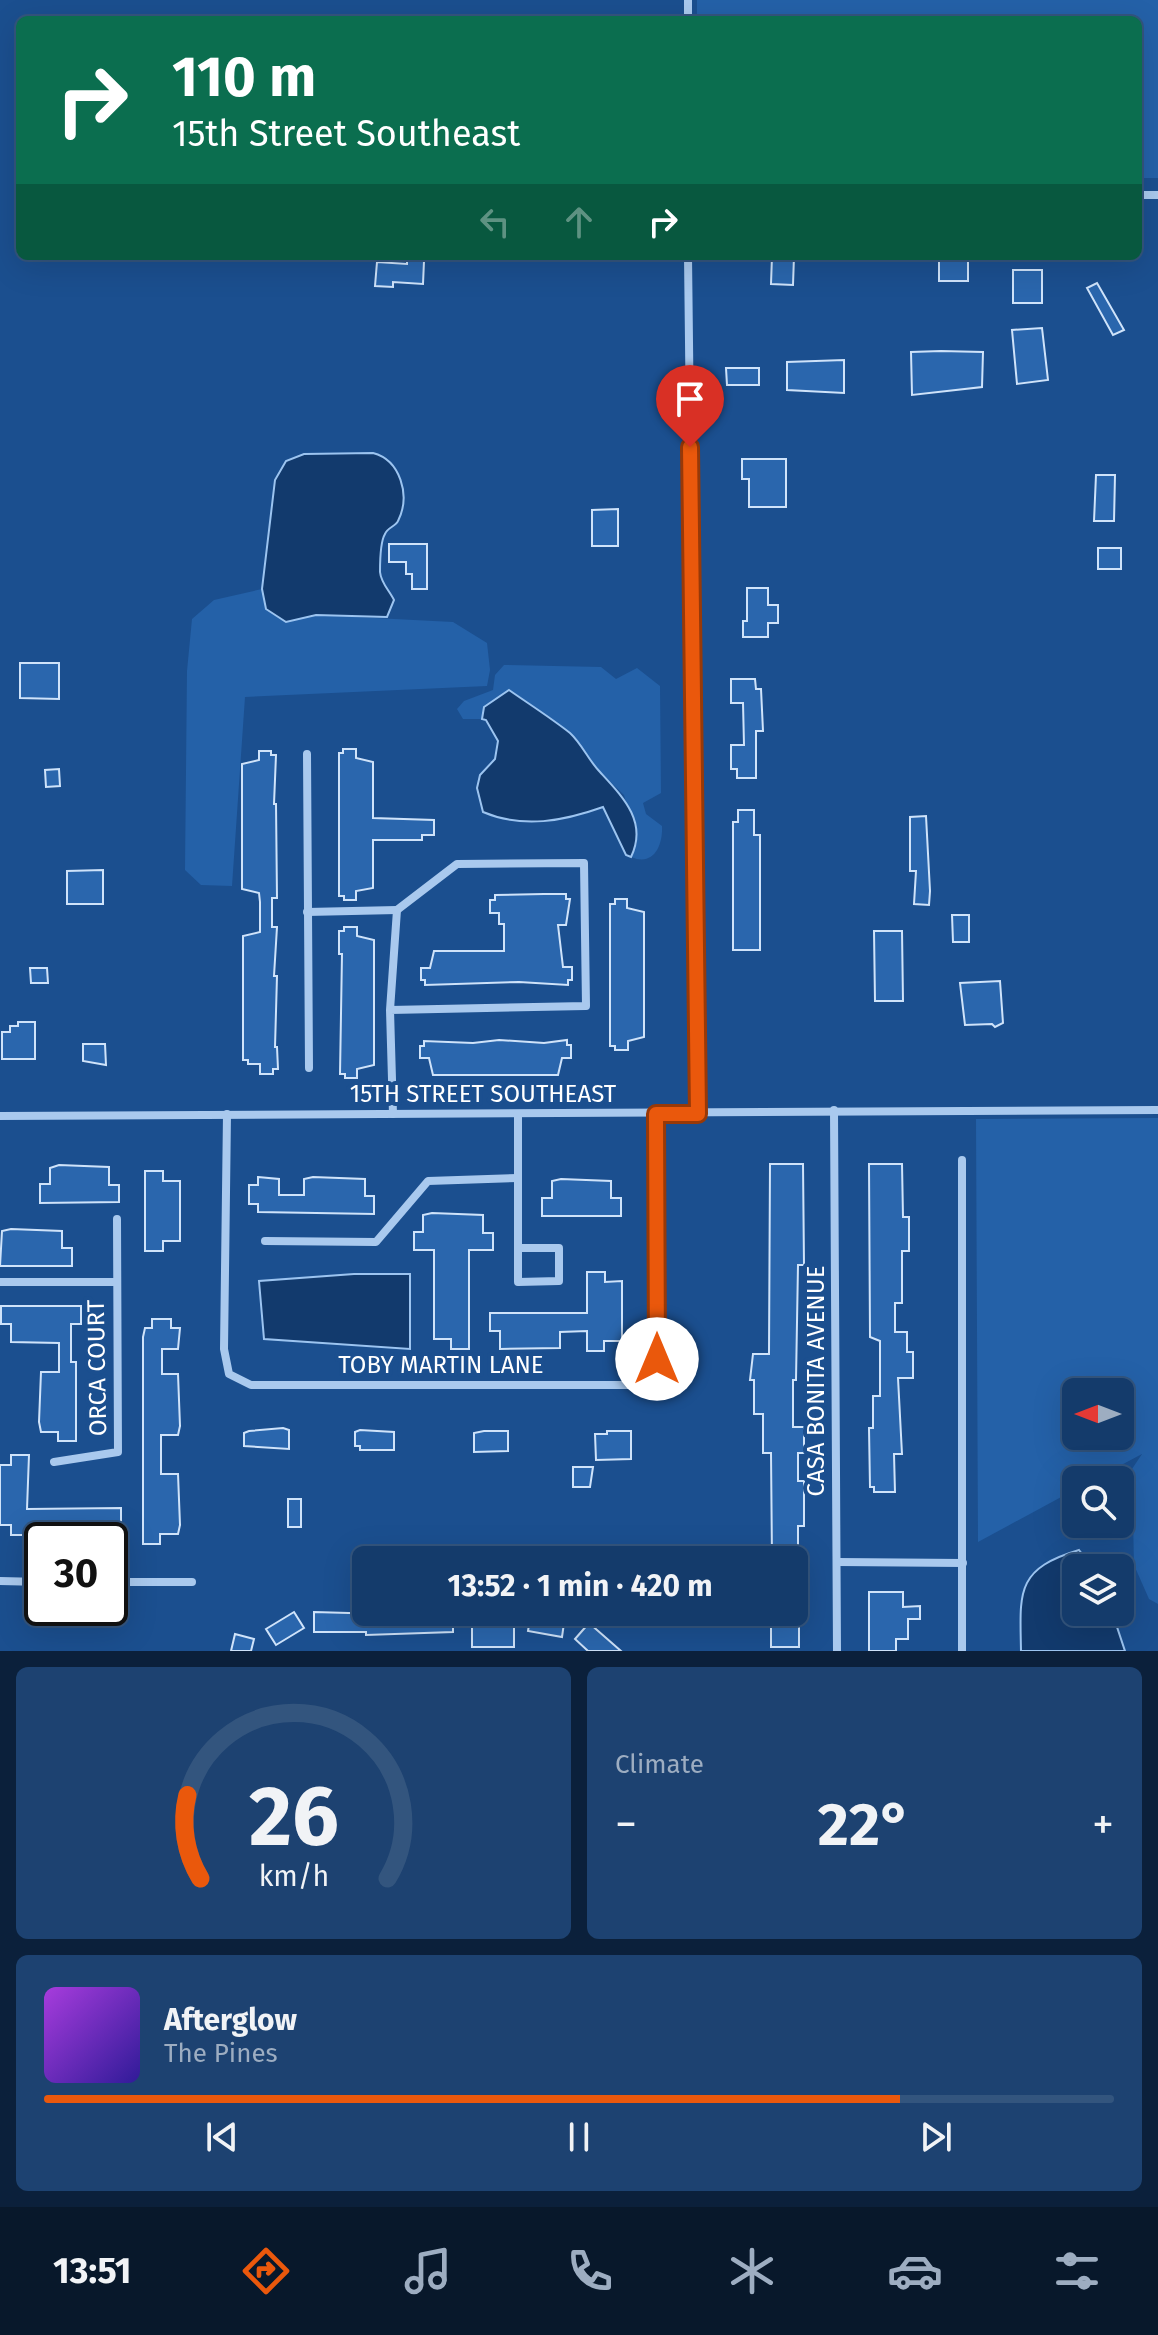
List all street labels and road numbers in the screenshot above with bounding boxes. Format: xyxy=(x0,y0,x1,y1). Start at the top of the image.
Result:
street label: 15TH STREET SOUTHEAST xyxy=(350,1080,617,1108)
street label: CASA BONITA AVENUE xyxy=(802,1266,830,1496)
street label: ORCA COURT xyxy=(82,1299,112,1436)
street label: TOBY MARTIN LANE xyxy=(338,1351,544,1379)

